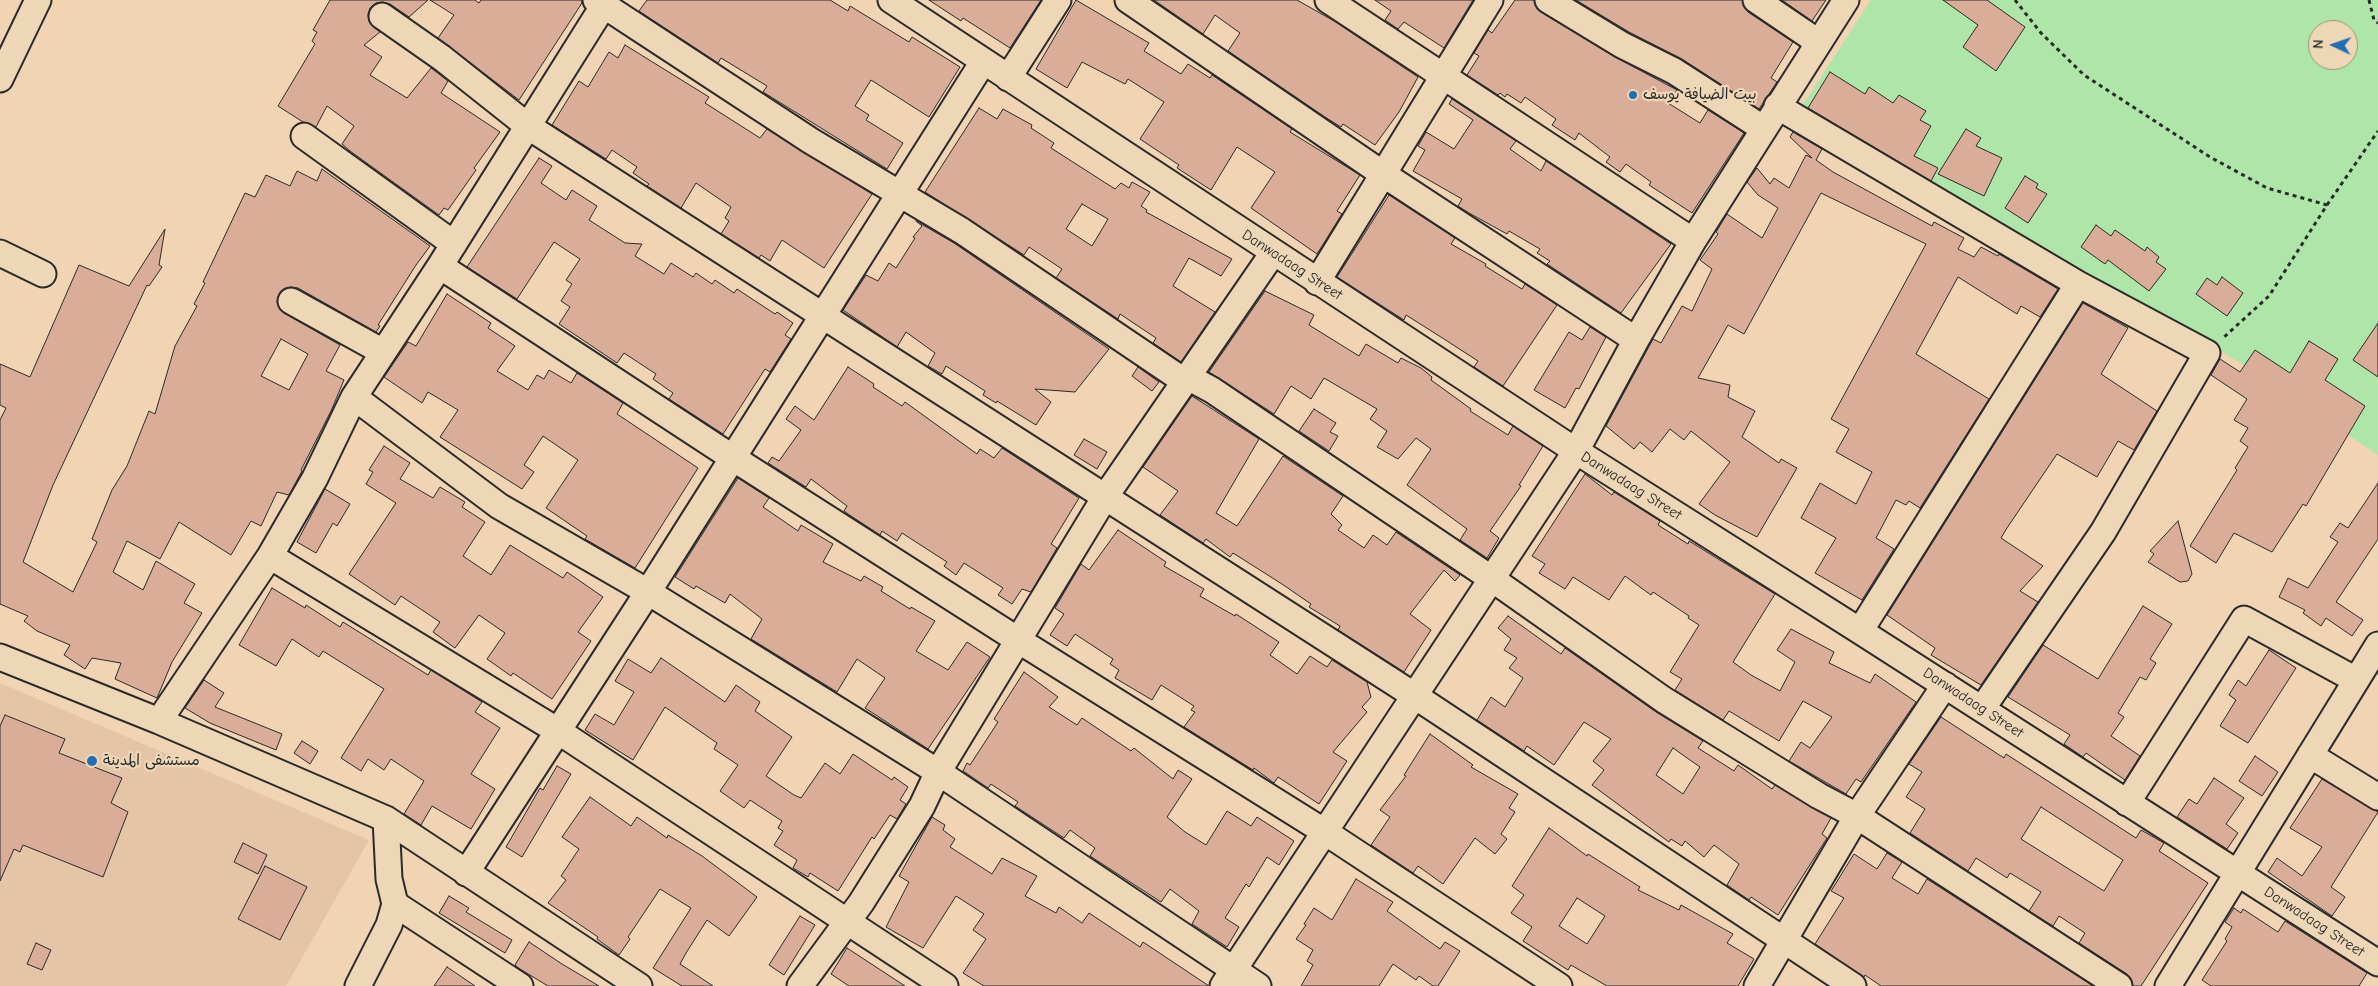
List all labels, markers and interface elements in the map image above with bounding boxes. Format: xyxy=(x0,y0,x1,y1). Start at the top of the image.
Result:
north arrow xyxy=(2308,20,2358,70)
text: N xyxy=(2310,39,2327,49)
place label: بيت الضيافة يوسف xyxy=(1643,86,1756,104)
marker: بيت الضيافة يوسف xyxy=(1627,89,1639,101)
street label: Danwadaag Street xyxy=(1239,226,1345,304)
street label: Danwadaag Street xyxy=(1577,448,1685,524)
street label: Danwadaag Street xyxy=(1920,664,2026,742)
place label: مستشفى المدينة xyxy=(103,752,200,770)
marker: مستشفى المدينة xyxy=(85,754,99,768)
street label: Danwadaag Street xyxy=(2261,883,2367,961)

